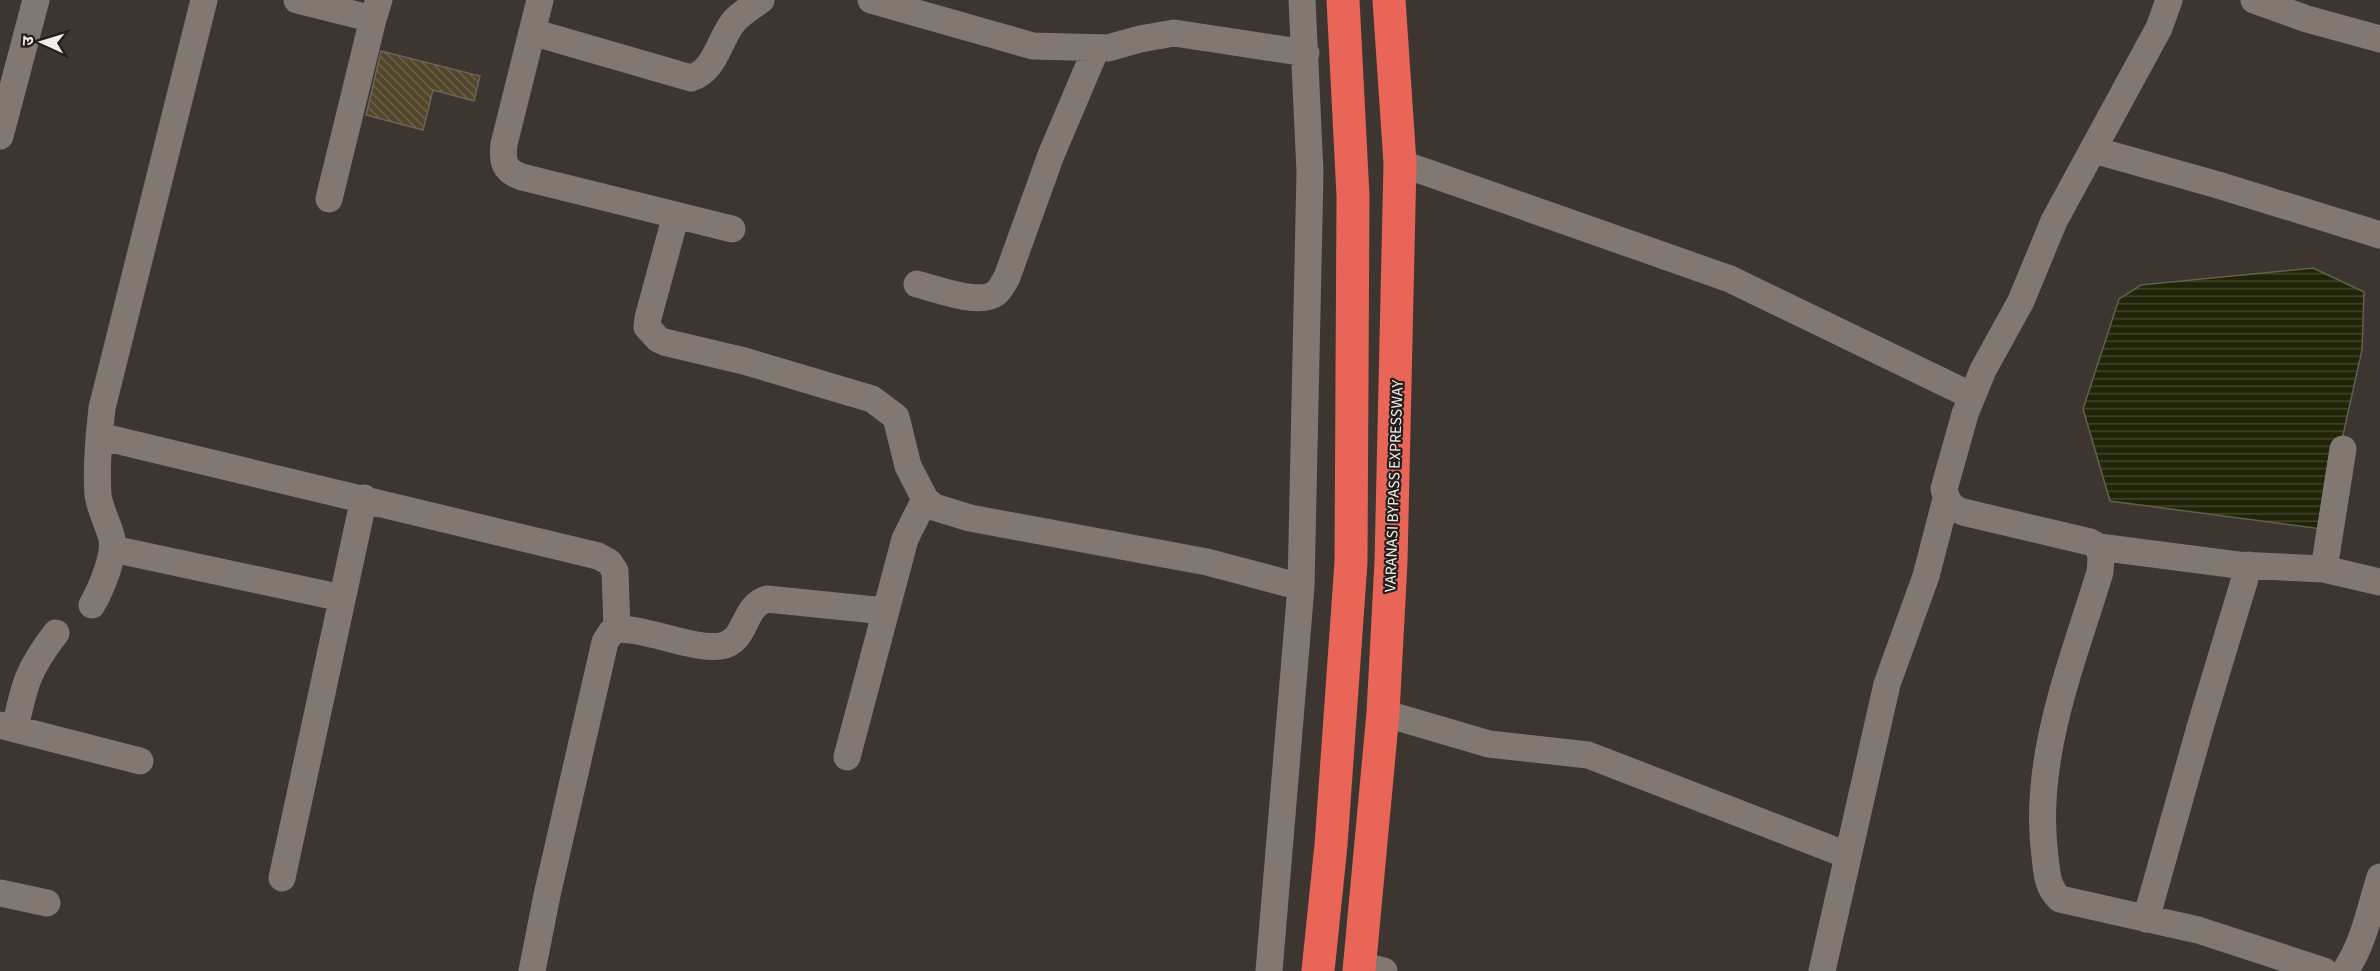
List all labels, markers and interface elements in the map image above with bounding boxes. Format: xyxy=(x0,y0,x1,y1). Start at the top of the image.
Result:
north arrow xyxy=(12,12,72,72)
text: उ xyxy=(17,35,39,46)
street label: VARANASI BYPASS EXPRESSWAY xyxy=(1379,379,1409,592)

